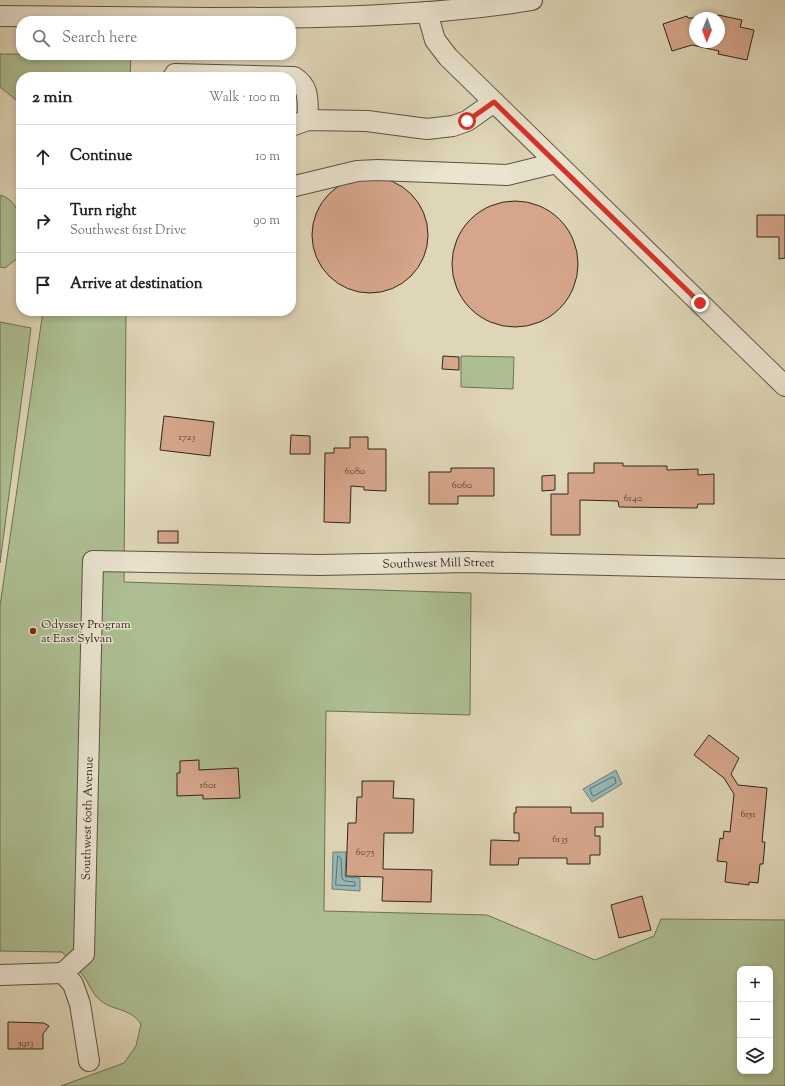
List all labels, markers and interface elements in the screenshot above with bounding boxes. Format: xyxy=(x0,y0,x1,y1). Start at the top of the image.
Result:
north arrow xyxy=(689,12,725,48)
search box xyxy=(16,16,296,60)
icon: search xyxy=(30,27,52,49)
text: Search here xyxy=(62,28,137,49)
text: 2 min xyxy=(32,86,73,110)
text: Walk · 100 m xyxy=(209,89,280,107)
route start xyxy=(458,112,476,130)
icon: ahead xyxy=(32,146,54,168)
text: Continue xyxy=(70,146,132,167)
text: 10 m xyxy=(255,148,280,166)
text: Turn right xyxy=(70,201,136,222)
icon: right xyxy=(32,210,54,232)
text: 90 m xyxy=(253,212,280,230)
text: Southwest 61st Drive xyxy=(70,222,186,240)
icon: arrive xyxy=(32,274,54,296)
text: Arrive at destination xyxy=(70,274,203,295)
route end xyxy=(691,294,709,312)
house number: 1723 xyxy=(178,430,196,445)
house number: 6080 xyxy=(345,464,365,479)
house number: 6060 xyxy=(452,478,472,493)
house number: 6140 xyxy=(624,491,642,506)
street label: Southwest Mill Street xyxy=(382,554,495,574)
place label: Odyssey Program at East Sylvan xyxy=(41,616,131,648)
marker: Odyssey Program at East Sylvan xyxy=(28,626,38,636)
street label: Southwest 60th Avenue xyxy=(78,756,99,880)
house number: 1601 xyxy=(200,778,217,793)
house number: 6151 xyxy=(740,807,756,822)
house number: 6135 xyxy=(552,832,568,847)
house number: 6075 xyxy=(356,845,375,860)
map controls xyxy=(737,966,773,1074)
button: + xyxy=(737,966,773,1002)
button: − xyxy=(737,1002,773,1038)
house number: 5913 xyxy=(17,1036,34,1051)
button: layers xyxy=(737,1038,773,1074)

